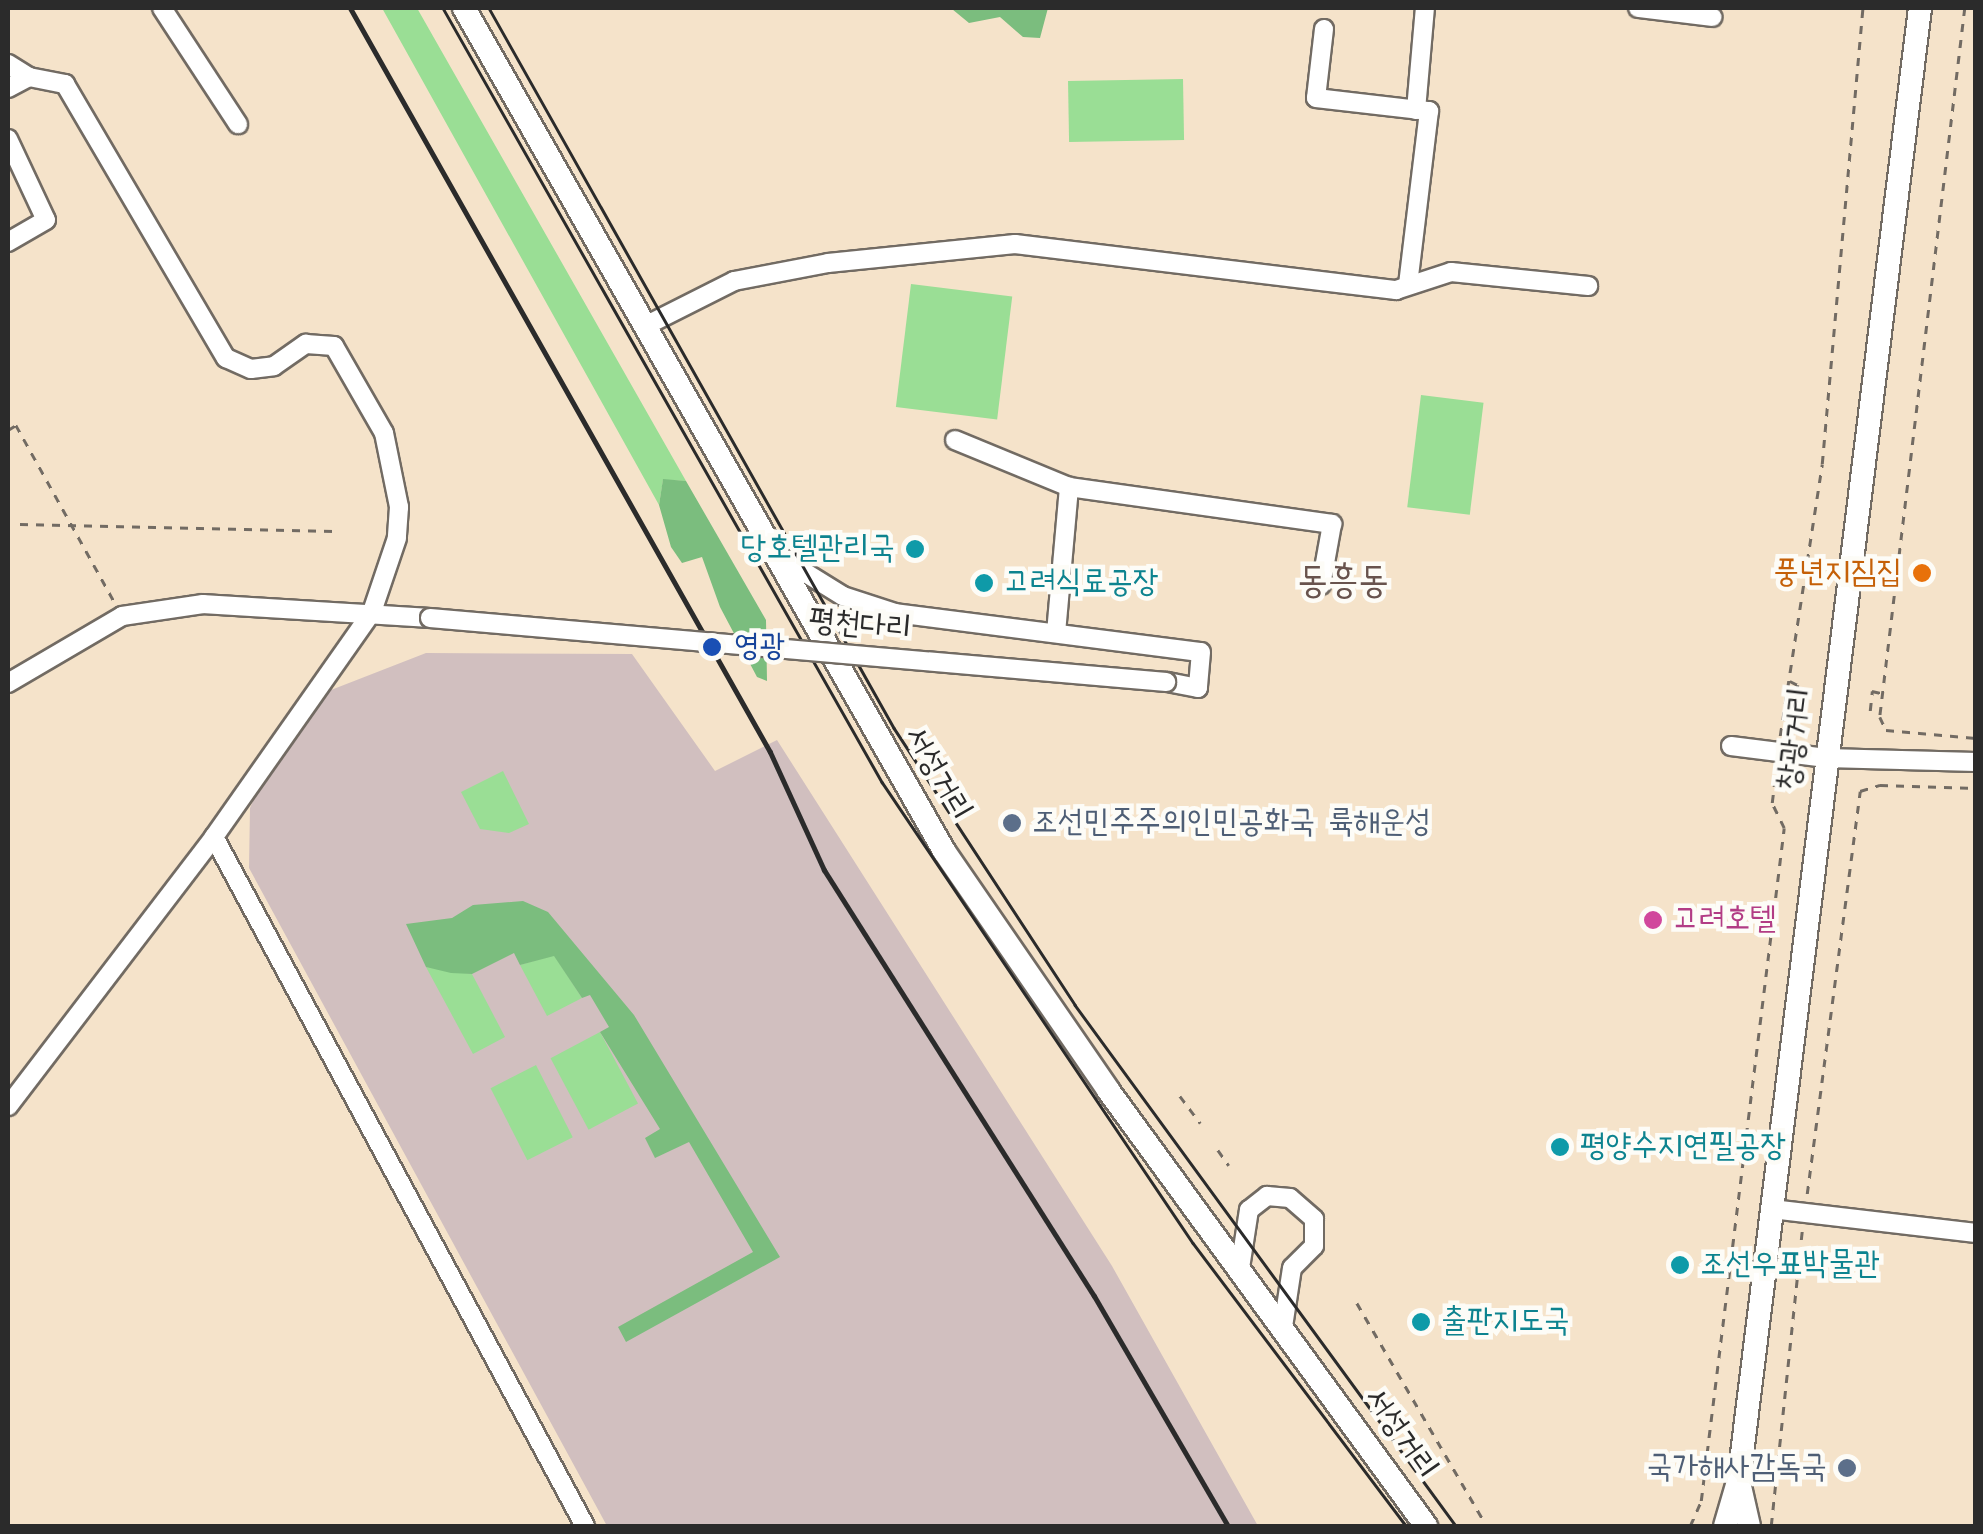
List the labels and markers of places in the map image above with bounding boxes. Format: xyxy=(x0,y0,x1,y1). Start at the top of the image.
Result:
place label: 당호텔관리국 xyxy=(740,530,895,568)
marker: 당호텔관리국 xyxy=(904,538,926,560)
place label: 풍년지짐집 xyxy=(1773,554,1902,592)
marker: 풍년지짐집 xyxy=(1911,562,1933,584)
place label: 고려식료공장 xyxy=(1004,564,1158,602)
marker: 고려식료공장 xyxy=(973,572,995,594)
place label: 영광 xyxy=(734,628,786,666)
marker: 영광 xyxy=(699,634,725,660)
place label: 조선민주주의인민공화국 륙해운성 xyxy=(1032,804,1431,842)
marker: 조선민주주의인민공화국 륙해운성 xyxy=(1001,812,1023,834)
place label: 고려호텔 xyxy=(1673,901,1776,939)
marker: 고려호텔 xyxy=(1642,909,1664,931)
place label: 평양수지연필공장 xyxy=(1580,1128,1786,1166)
marker: 평양수지연필공장 xyxy=(1549,1136,1571,1158)
place label: 조선우표박물관 xyxy=(1700,1246,1880,1284)
marker: 조선우표박물관 xyxy=(1669,1254,1691,1276)
place label: 출판지도국 xyxy=(1441,1303,1570,1341)
marker: 출판지도국 xyxy=(1410,1311,1432,1333)
place label: 국가해사감독국 xyxy=(1647,1449,1827,1487)
marker: 국가해사감독국 xyxy=(1836,1457,1858,1479)

